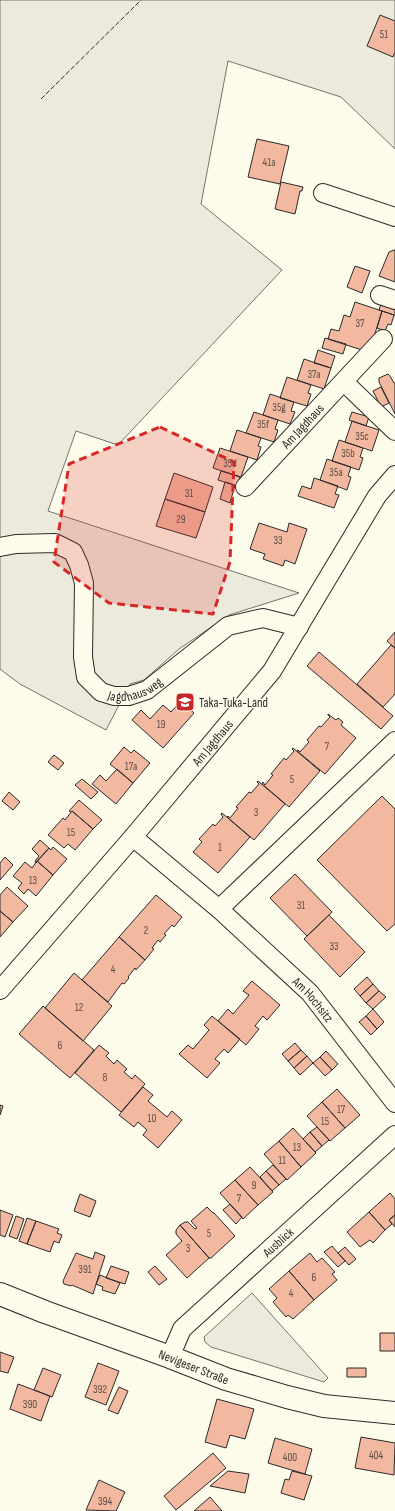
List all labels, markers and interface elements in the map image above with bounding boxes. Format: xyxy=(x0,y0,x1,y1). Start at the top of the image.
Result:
house number: 51 xyxy=(380,28,388,41)
house number: 41a xyxy=(263,156,275,169)
house number: 37 xyxy=(355,317,365,330)
house number: 37a xyxy=(307,368,321,381)
street label: Am Jagdhaus xyxy=(278,400,328,453)
house number: 35g xyxy=(272,401,286,414)
house number: 35f xyxy=(257,418,270,431)
house number: 35c xyxy=(355,430,369,443)
house number: 35b xyxy=(341,447,355,460)
house number: 35d xyxy=(223,457,237,470)
house number: 35a xyxy=(329,466,343,479)
house number: 31 xyxy=(185,487,193,500)
house number: 29 xyxy=(176,513,186,526)
house number: 33 xyxy=(273,534,283,547)
street label: Jagdhausweg xyxy=(105,674,166,705)
school or university icon: Taka-Tuka-Land xyxy=(174,691,196,713)
place label: Taka-Tuka-Land xyxy=(199,695,268,711)
street label: Am Jagdhaus xyxy=(188,717,237,770)
house number: 19 xyxy=(157,718,165,731)
house number: 7 xyxy=(325,740,330,753)
house number: 17a xyxy=(125,760,137,773)
house number: 5 xyxy=(290,773,294,786)
house number: 3 xyxy=(254,806,259,819)
house number: 15 xyxy=(67,826,75,839)
house number: 1 xyxy=(218,841,222,854)
house number: 13 xyxy=(29,874,38,887)
house number: 31 xyxy=(297,899,305,912)
house number: 2 xyxy=(144,924,149,937)
house number: 33 xyxy=(329,940,339,953)
house number: 4 xyxy=(111,963,116,976)
street label: Am Hochsitz xyxy=(288,973,337,1026)
house number: 12 xyxy=(75,1001,84,1014)
house number: 6 xyxy=(58,1039,63,1052)
house number: 8 xyxy=(103,1071,108,1084)
house number: 17 xyxy=(337,1103,346,1116)
house number: 10 xyxy=(148,1112,156,1125)
house number: 15 xyxy=(321,1115,329,1128)
house number: 13 xyxy=(293,1141,302,1154)
house number: 11 xyxy=(278,1154,286,1167)
house number: 9 xyxy=(252,1179,257,1192)
house number: 7 xyxy=(237,1192,242,1205)
street label: Ausblick xyxy=(259,1224,297,1261)
house number: 5 xyxy=(207,1227,211,1240)
house number: 3 xyxy=(186,1242,191,1255)
house number: 391 xyxy=(78,1263,92,1276)
house number: 6 xyxy=(312,1271,317,1284)
house number: 4 xyxy=(289,1287,294,1300)
street label: Nevigeser Straße xyxy=(156,1347,231,1388)
house number: 392 xyxy=(93,1383,107,1396)
house number: 390 xyxy=(23,1398,37,1411)
house number: 404 xyxy=(369,1449,383,1462)
house number: 400 xyxy=(283,1451,297,1464)
house number: 394 xyxy=(98,1495,112,1508)

